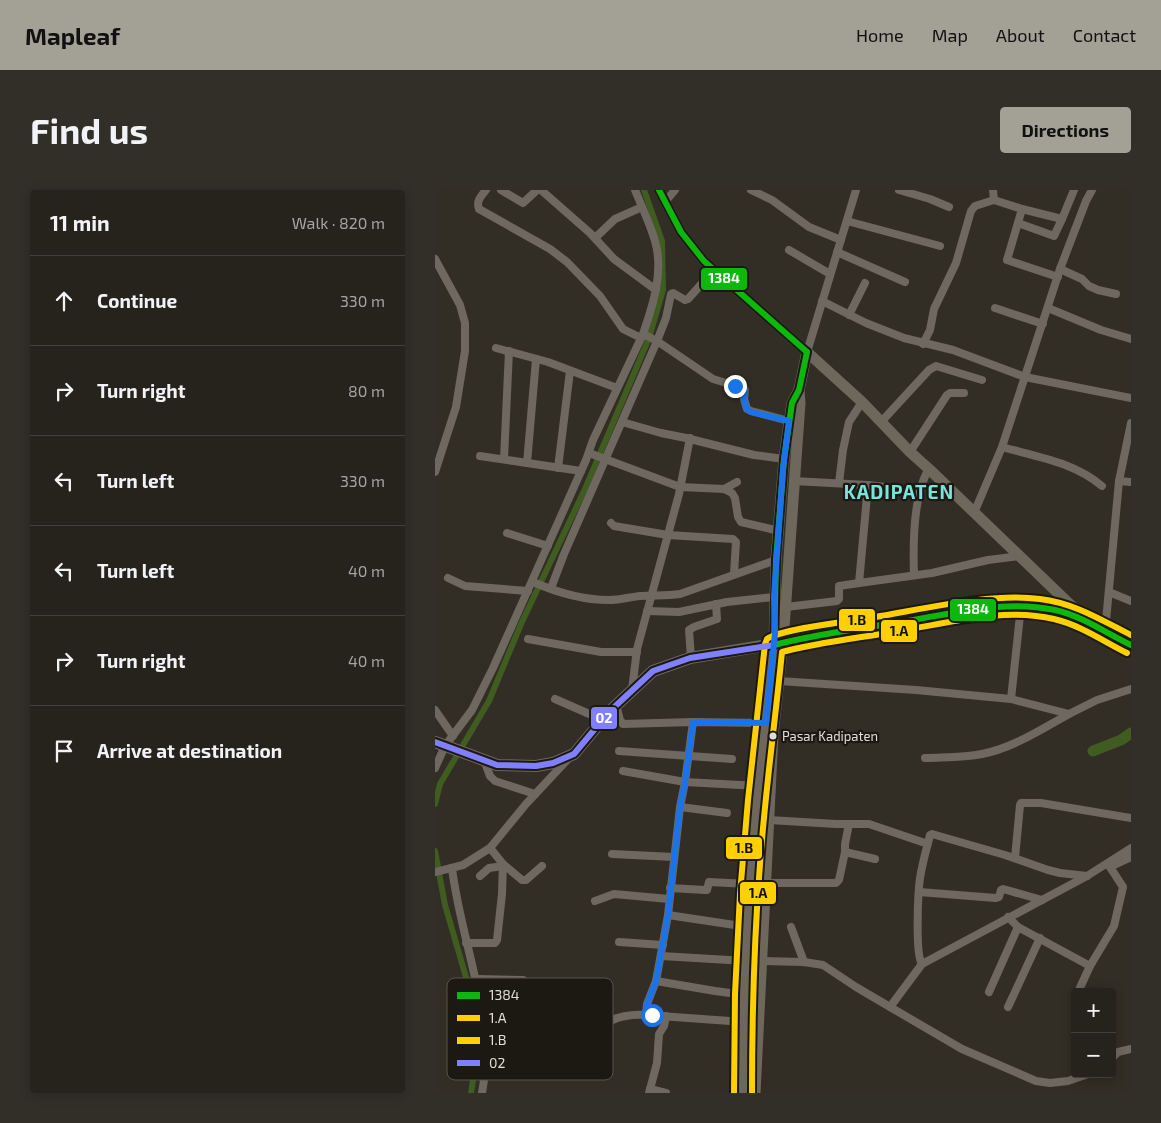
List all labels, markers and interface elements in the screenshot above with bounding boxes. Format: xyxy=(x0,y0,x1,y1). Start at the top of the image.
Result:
text: Mapleaf xyxy=(25,21,120,50)
text: Home xyxy=(856,24,904,46)
text: Map xyxy=(932,24,968,46)
text: About xyxy=(996,24,1045,46)
text: Contact xyxy=(1073,24,1136,46)
button: Directions xyxy=(1000,107,1131,153)
text: Find us xyxy=(30,109,148,151)
text: 11 min xyxy=(50,210,110,235)
text: Walk · 820 m xyxy=(292,213,385,232)
line badge: 1384 xyxy=(700,267,748,291)
text: 1384 xyxy=(708,269,740,286)
icon: ahead xyxy=(50,287,78,315)
text: Continue xyxy=(97,289,177,312)
text: 330 m xyxy=(340,291,385,310)
route end xyxy=(724,375,747,398)
icon: right xyxy=(50,377,78,405)
text: Turn right xyxy=(97,379,185,402)
text: 80 m xyxy=(348,381,385,400)
icon: left xyxy=(50,467,78,495)
text: Turn left xyxy=(97,469,174,492)
text: 330 m xyxy=(340,471,385,490)
district label: KADIPATEN xyxy=(844,480,954,503)
icon: left xyxy=(50,557,78,585)
text: Turn left xyxy=(97,559,174,582)
text: 40 m xyxy=(348,561,385,580)
line badge: 1384 xyxy=(949,598,997,622)
text: 1384 xyxy=(957,600,989,617)
line badge: 1.B xyxy=(838,608,876,632)
text: 1.B xyxy=(848,611,866,628)
line badge: 1.A xyxy=(880,619,918,643)
text: 1.A xyxy=(890,622,909,639)
icon: right xyxy=(50,647,78,675)
text: Turn right xyxy=(97,649,185,672)
text: 40 m xyxy=(348,651,385,670)
line badge: 02 xyxy=(590,706,618,730)
text: 02 xyxy=(596,709,612,726)
place label: Pasar Kadipaten xyxy=(782,728,878,744)
marker: Pasar Kadipaten xyxy=(768,731,778,741)
icon: arrive xyxy=(50,737,78,765)
text: Arrive at destination xyxy=(97,739,282,762)
line badge: 1.B xyxy=(725,836,763,860)
text: 1.B xyxy=(735,839,753,856)
line badge: 1.A xyxy=(739,881,777,905)
text: 1.A xyxy=(749,884,768,901)
legend xyxy=(447,978,613,1080)
text: 1384 xyxy=(489,986,519,1003)
map controls xyxy=(1071,988,1116,1078)
button: + xyxy=(1071,988,1116,1033)
route start xyxy=(641,1004,664,1027)
text: 1.A xyxy=(489,1009,507,1026)
text: 1.B xyxy=(489,1031,506,1048)
button: − xyxy=(1071,1033,1116,1078)
text: 02 xyxy=(489,1054,505,1071)

